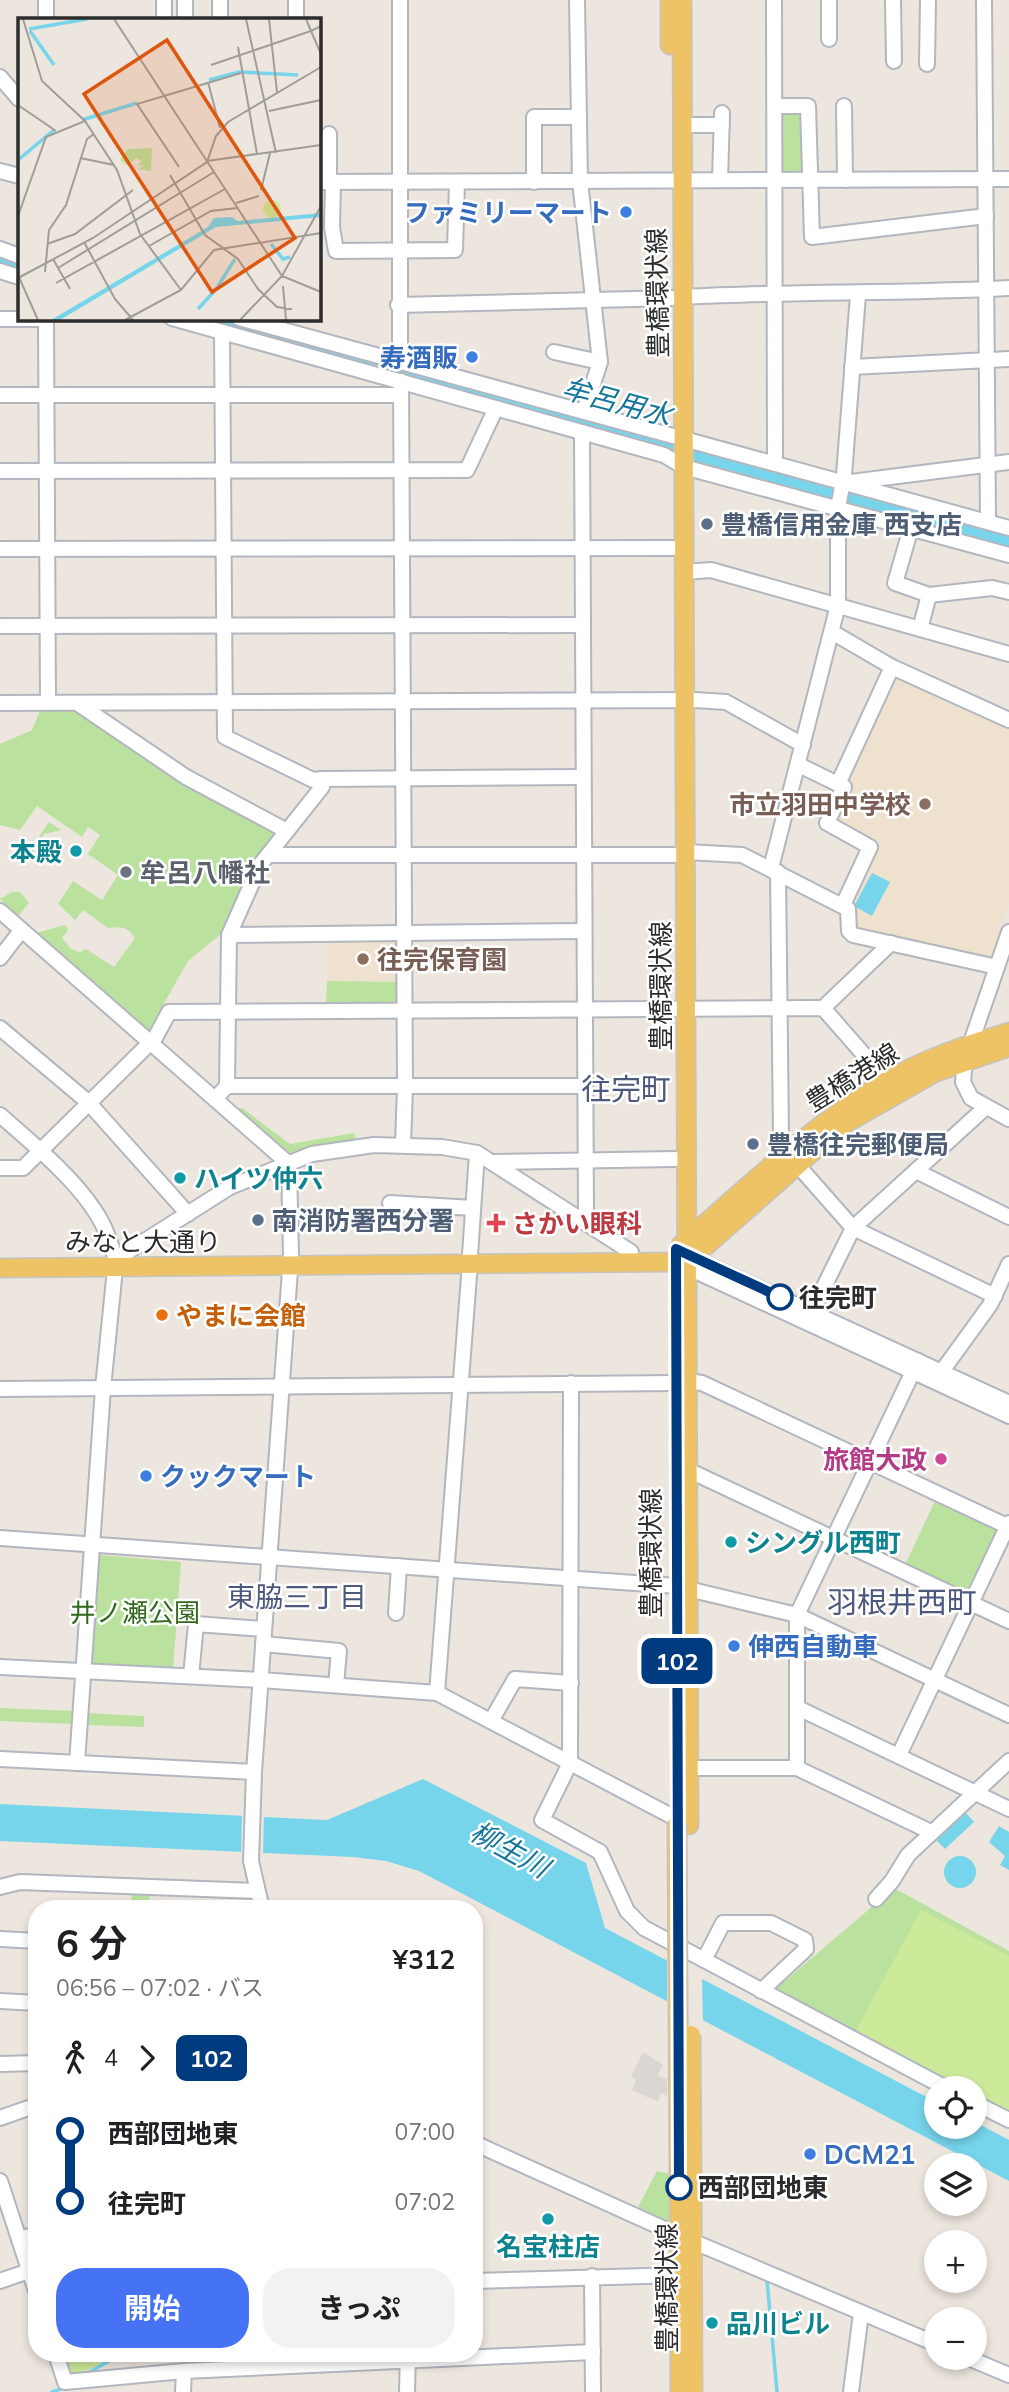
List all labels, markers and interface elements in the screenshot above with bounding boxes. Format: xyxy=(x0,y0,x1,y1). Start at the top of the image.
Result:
inset map xyxy=(18,18,320,320)
place label: ファミリーマート xyxy=(404,196,612,229)
marker: ファミリーマート xyxy=(618,204,634,220)
street label: 豊橋環状線 xyxy=(639,228,675,358)
place label: 寿酒販 xyxy=(380,341,458,374)
marker: 寿酒販 xyxy=(464,349,480,365)
water label: 牟呂用水 xyxy=(558,370,679,433)
place label: 豊橋信用金庫 西支店 xyxy=(721,508,962,541)
marker: 豊橋信用金庫 西支店 xyxy=(699,516,715,532)
place label: 市立羽田中学校 xyxy=(729,788,911,821)
marker: 市立羽田中学校 xyxy=(917,796,933,812)
place label: 本殿 xyxy=(10,835,62,868)
marker: 本殿 xyxy=(68,843,84,859)
place label: 牟呂八幡社 xyxy=(140,856,270,889)
marker: 牟呂八幡社 xyxy=(118,864,134,880)
street label: 豊橋環状線 xyxy=(644,921,677,1051)
place label: 往完保育園 xyxy=(377,943,507,976)
marker: 往完保育園 xyxy=(355,951,371,967)
street label: 豊橋港線 xyxy=(799,1035,905,1119)
district label: 往完町 xyxy=(581,1070,671,1108)
place label: 豊橋往完郵便局 xyxy=(767,1128,949,1161)
marker: 豊橋往完郵便局 xyxy=(745,1136,761,1152)
place label: ハイツ仲六 xyxy=(194,1162,323,1195)
marker: ハイツ仲六 xyxy=(172,1170,188,1186)
place label: 南消防署西分署 xyxy=(272,1204,454,1237)
place label: さかい眼科 xyxy=(512,1207,642,1240)
marker: 南消防署西分署 xyxy=(250,1212,266,1228)
marker: さかい眼科 xyxy=(486,1213,506,1233)
street label: みなと大通り xyxy=(65,1225,221,1258)
place label: 往完町 xyxy=(799,1281,877,1314)
marker: 往完町 xyxy=(767,1284,793,1310)
place label: やまに会館 xyxy=(176,1299,306,1332)
marker: やまに会館 xyxy=(154,1307,170,1323)
place label: 旅館大政 xyxy=(823,1443,927,1476)
marker: 旅館大政 xyxy=(933,1451,949,1467)
place label: クックマート xyxy=(160,1460,316,1493)
marker: クックマート xyxy=(138,1468,154,1484)
street label: 豊橋環状線 xyxy=(634,1488,667,1618)
place label: シングル西町 xyxy=(745,1526,901,1559)
marker: シングル西町 xyxy=(723,1534,739,1550)
district label: 東脇三丁目 xyxy=(227,1579,367,1614)
district label: 羽根井西町 xyxy=(827,1583,977,1621)
park label: 井ノ瀬公園 xyxy=(70,1596,200,1629)
place label: 伸西自動車 xyxy=(748,1630,878,1663)
line badge: 102 xyxy=(637,1638,717,1684)
marker: 伸西自動車 xyxy=(726,1638,742,1654)
text: 102 xyxy=(655,1646,699,1676)
water label: 柳生川 xyxy=(465,1813,558,1886)
text: 6 分 xyxy=(56,1919,127,1967)
text: ¥312 xyxy=(393,1943,455,1976)
text: 06:56 – 07:02 · バス xyxy=(56,1973,264,2002)
icon: walk xyxy=(56,2039,94,2077)
icon: forward xyxy=(128,2039,166,2077)
text: 4 xyxy=(104,2043,118,2072)
text: 102 xyxy=(190,2043,233,2073)
map controls xyxy=(924,2076,987,2370)
button: locate xyxy=(924,2076,987,2139)
text: 西部団地東 xyxy=(108,2117,238,2150)
text: 07:00 xyxy=(395,2117,455,2146)
place label: DCM21 xyxy=(824,2138,915,2171)
marker: DCM21 xyxy=(802,2146,818,2162)
button: layers xyxy=(924,2153,987,2216)
place label: 西部団地東 xyxy=(698,2171,828,2204)
marker: 西部団地東 xyxy=(666,2174,692,2200)
text: 往完町 xyxy=(108,2187,186,2220)
text: 07:02 xyxy=(395,2187,455,2216)
marker: 名宝柱店 xyxy=(540,2211,556,2227)
street label: 豊橋環状線 xyxy=(650,2223,683,2353)
place label: 名宝柱店 xyxy=(496,2230,600,2263)
button: + xyxy=(924,2230,987,2293)
button: 開始 xyxy=(56,2268,249,2348)
button: きっぷ xyxy=(263,2268,455,2348)
place label: 品川ビル xyxy=(726,2307,830,2340)
button: − xyxy=(924,2307,987,2370)
marker: 品川ビル xyxy=(704,2315,720,2331)

